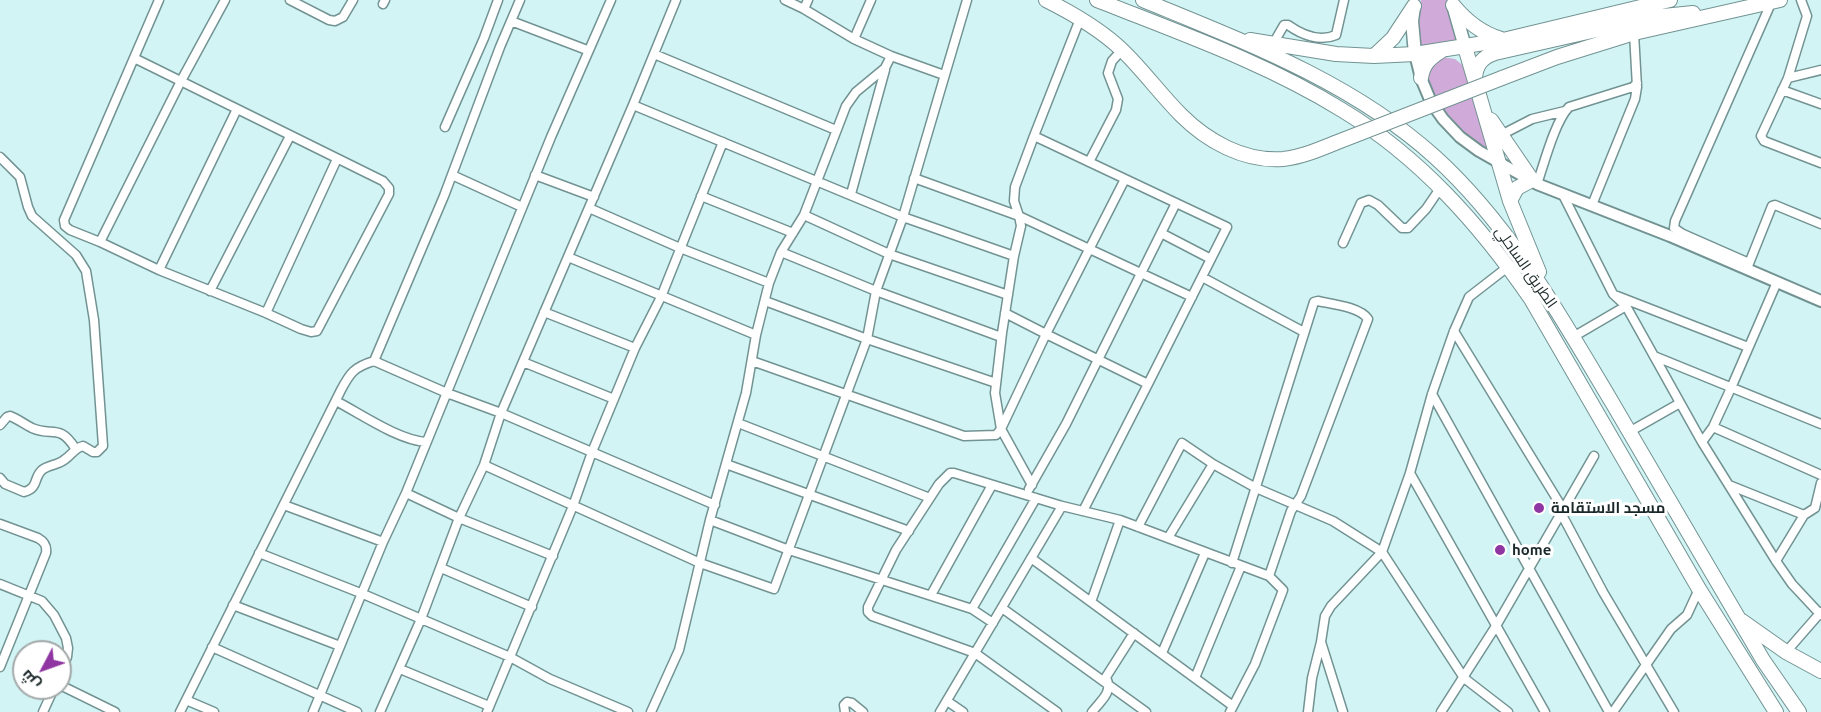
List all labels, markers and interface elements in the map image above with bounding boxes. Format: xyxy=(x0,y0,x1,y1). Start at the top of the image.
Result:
street label: الطريق الساحلي xyxy=(1491,223,1561,311)
place label: مسجد الاستقامة xyxy=(1551,499,1665,517)
marker: مسجد الاستقامة xyxy=(1532,501,1546,515)
place label: home xyxy=(1512,541,1551,559)
marker: home xyxy=(1493,543,1507,557)
north arrow xyxy=(12,640,72,700)
text: ش xyxy=(16,667,43,694)

